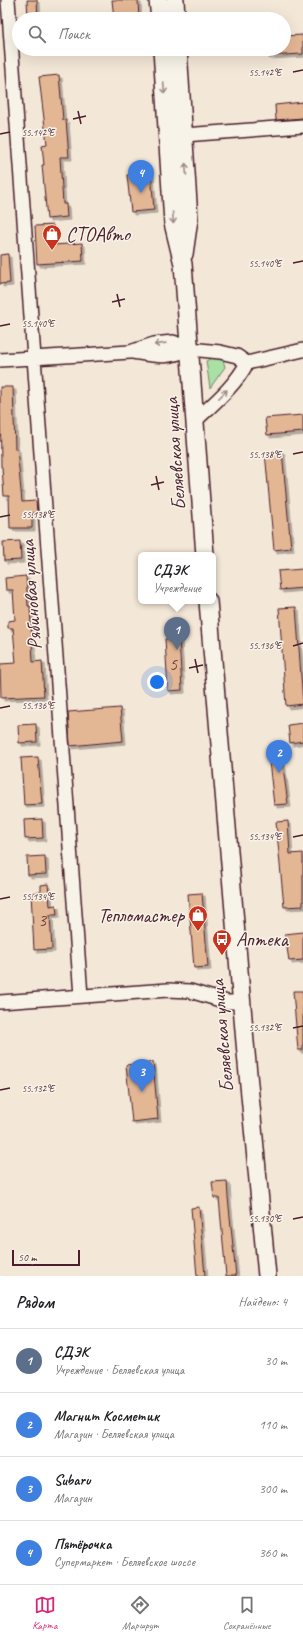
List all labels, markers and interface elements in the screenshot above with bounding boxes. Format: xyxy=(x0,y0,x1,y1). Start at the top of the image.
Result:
search box xyxy=(12,12,291,56)
icon: search xyxy=(26,23,48,45)
text: Поиск xyxy=(58,25,90,44)
text: 55.142°E xyxy=(249,66,283,79)
one-way arrow xyxy=(161,81,168,94)
text: 55.142°E xyxy=(22,126,56,139)
pin: 4 xyxy=(128,160,154,193)
one-way arrow xyxy=(182,163,189,176)
one-way arrow xyxy=(170,211,177,224)
place label: СТОАвто xyxy=(66,222,131,247)
shop icon: СТОАвто xyxy=(41,223,63,251)
text: 55.140°E xyxy=(249,257,283,270)
text: 55.140°E xyxy=(22,317,56,330)
one-way arrow xyxy=(154,340,167,348)
one-way arrow xyxy=(218,389,228,399)
street label: Беляевская улица xyxy=(158,395,191,511)
text: 55.138°E xyxy=(249,448,283,461)
text: 55.138°E xyxy=(22,508,56,521)
street label: Рябиновая улица xyxy=(15,537,47,651)
popup xyxy=(138,552,216,604)
text: СДЭК xyxy=(153,561,187,580)
text: Учреждение xyxy=(153,580,201,596)
pin: 1 xyxy=(164,617,190,650)
text: 55.136°E xyxy=(249,639,283,652)
house number: 5 xyxy=(169,653,178,675)
your location xyxy=(147,672,167,692)
text: 55.136°E xyxy=(22,699,56,712)
pin: 2 xyxy=(266,740,292,773)
text: 55.134°E xyxy=(249,830,283,843)
text: 55.134°E xyxy=(22,890,56,903)
place label: Тепломастер xyxy=(98,903,185,928)
shop icon: Тепломастер xyxy=(187,904,209,932)
house number: 3 xyxy=(38,909,48,931)
place label: Аптека xyxy=(236,927,290,952)
bus stop icon: Аптека xyxy=(211,928,233,956)
street label: Беляевская улица xyxy=(204,977,239,1093)
text: 55.132°E xyxy=(249,1021,283,1034)
pin: 3 xyxy=(129,1059,155,1092)
text: 55.132°E xyxy=(22,1082,56,1095)
text: 55.130°E xyxy=(249,1212,283,1225)
scale bar xyxy=(12,1248,80,1267)
text: 50 m xyxy=(18,1250,37,1264)
text: Рядом xyxy=(16,1292,54,1313)
text: Найдено: 4 xyxy=(239,1294,287,1310)
text: СДЭК xyxy=(54,1343,88,1362)
text: 1 xyxy=(26,1353,32,1369)
text: 30 m xyxy=(265,1353,287,1369)
text: Учреждение · Беляевская улица xyxy=(54,1362,184,1378)
text: Магнит Косметик xyxy=(54,1407,159,1426)
text: 2 xyxy=(26,1417,32,1433)
text: 110 m xyxy=(259,1417,287,1433)
text: Магазин · Беляевская улица xyxy=(54,1426,174,1442)
text: Subaru xyxy=(54,1471,90,1490)
text: 3 xyxy=(26,1481,32,1497)
text: 300 m xyxy=(259,1481,287,1497)
text: Магазин xyxy=(54,1490,92,1506)
text: Пятёрочка xyxy=(54,1535,111,1554)
text: 4 xyxy=(26,1545,32,1561)
text: 360 m xyxy=(259,1545,287,1561)
text: Супермаркет · Беляевское шоссе xyxy=(54,1554,195,1570)
tab: Карта xyxy=(32,1594,57,1632)
tab: Маршрут xyxy=(122,1594,158,1632)
tab: Сохранённые xyxy=(223,1594,271,1632)

